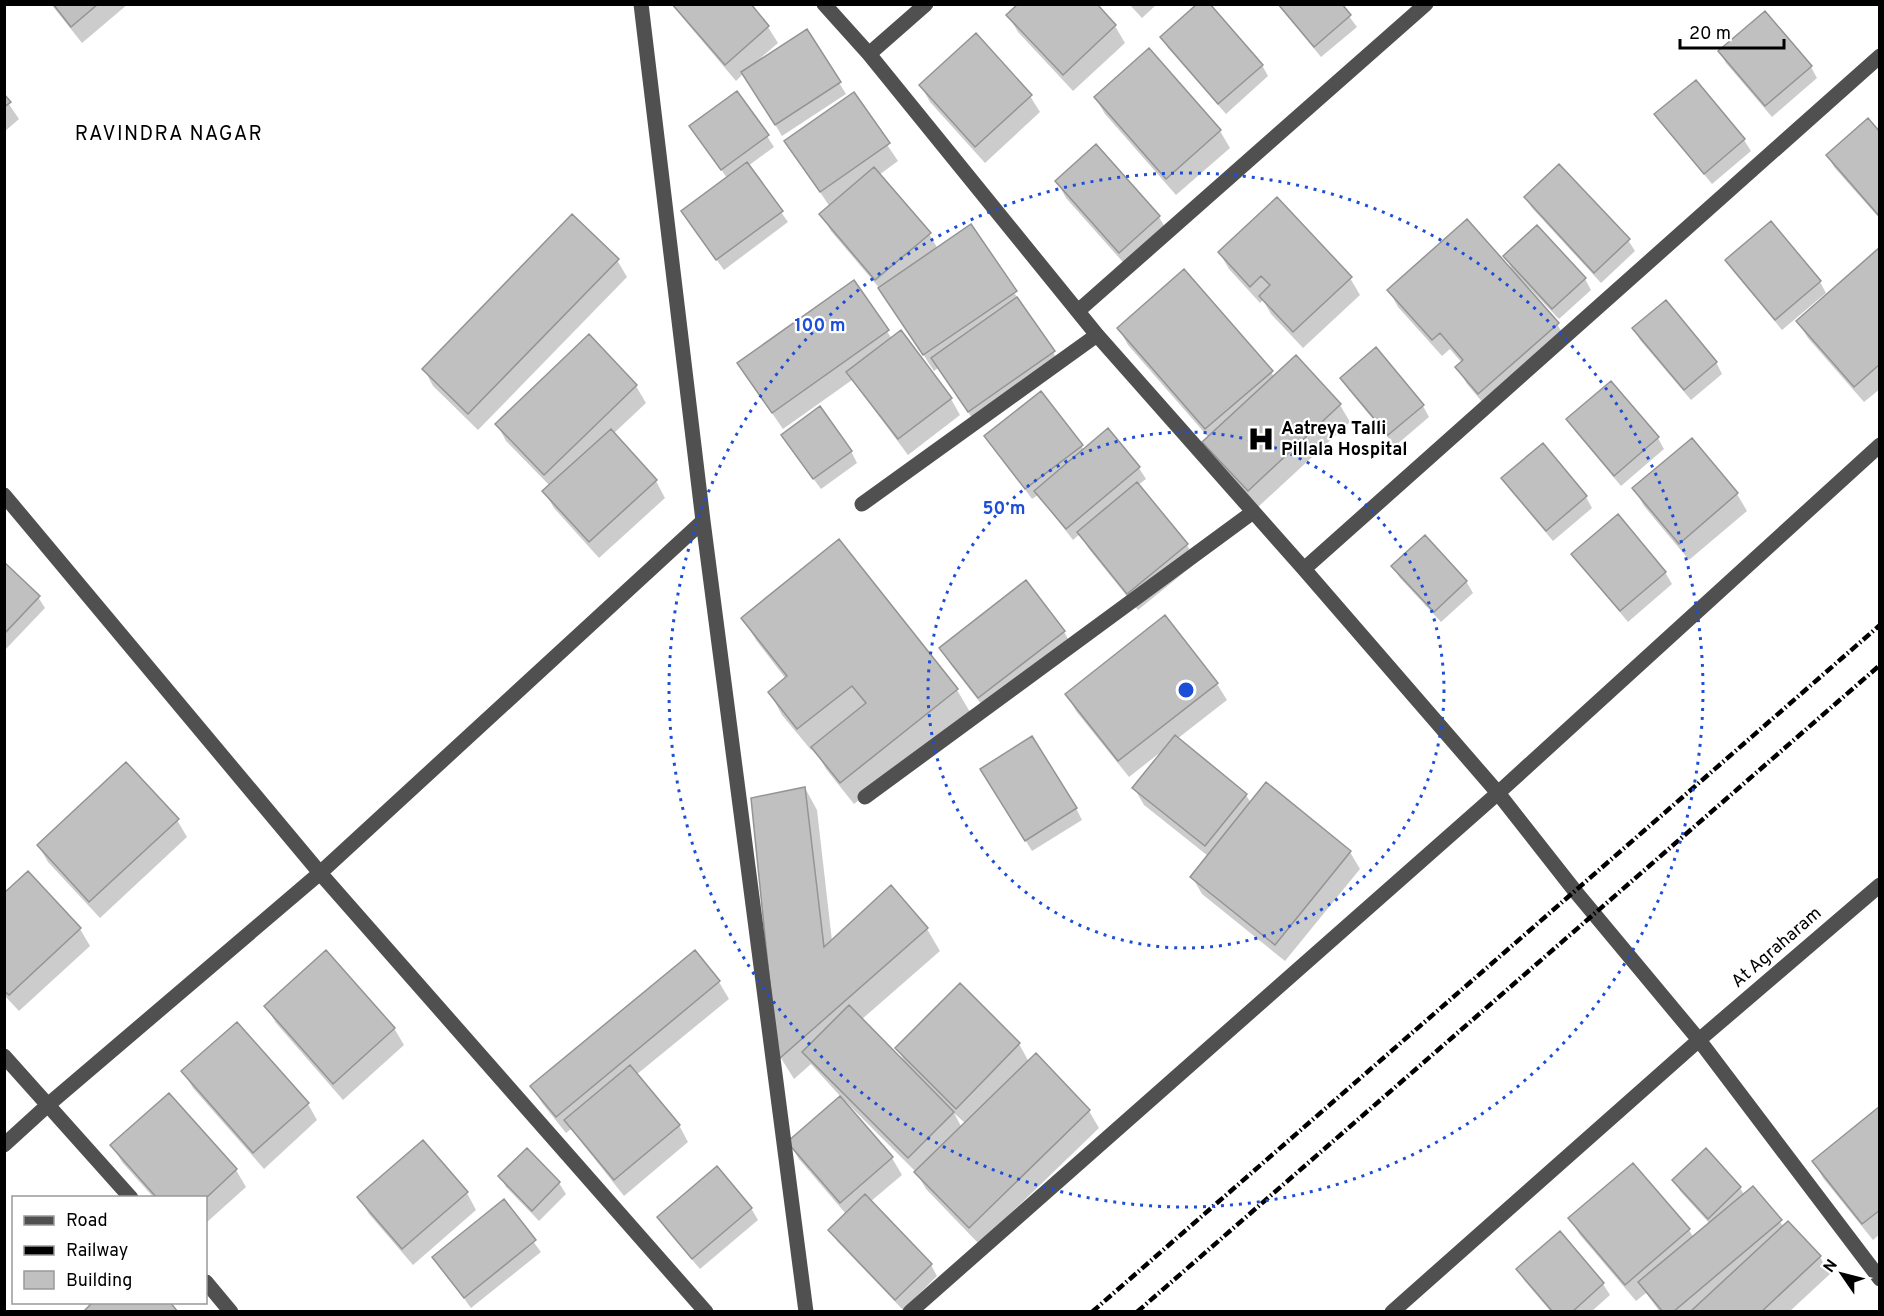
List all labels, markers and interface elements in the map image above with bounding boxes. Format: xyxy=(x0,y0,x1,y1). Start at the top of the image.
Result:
scale bar xyxy=(1680,12,1784,50)
text: 20 m xyxy=(1689,23,1731,46)
district label: RAVINDRA NAGAR xyxy=(75,122,263,148)
text: 100 m xyxy=(794,315,846,338)
place label: Aatreya Talli Pillala Hospital xyxy=(1281,418,1407,462)
hospital icon: Aatreya Talli Pillala Hospital xyxy=(1246,424,1276,454)
text: 50 m xyxy=(982,498,1026,521)
centre of rings xyxy=(1176,680,1196,700)
street label: At Agraharam xyxy=(1727,903,1827,993)
legend xyxy=(12,1196,207,1304)
text: Road xyxy=(66,1210,108,1233)
text: Railway xyxy=(66,1240,128,1263)
north arrow xyxy=(1812,1244,1872,1304)
text: N xyxy=(1820,1256,1843,1277)
text: Building xyxy=(66,1270,132,1293)

